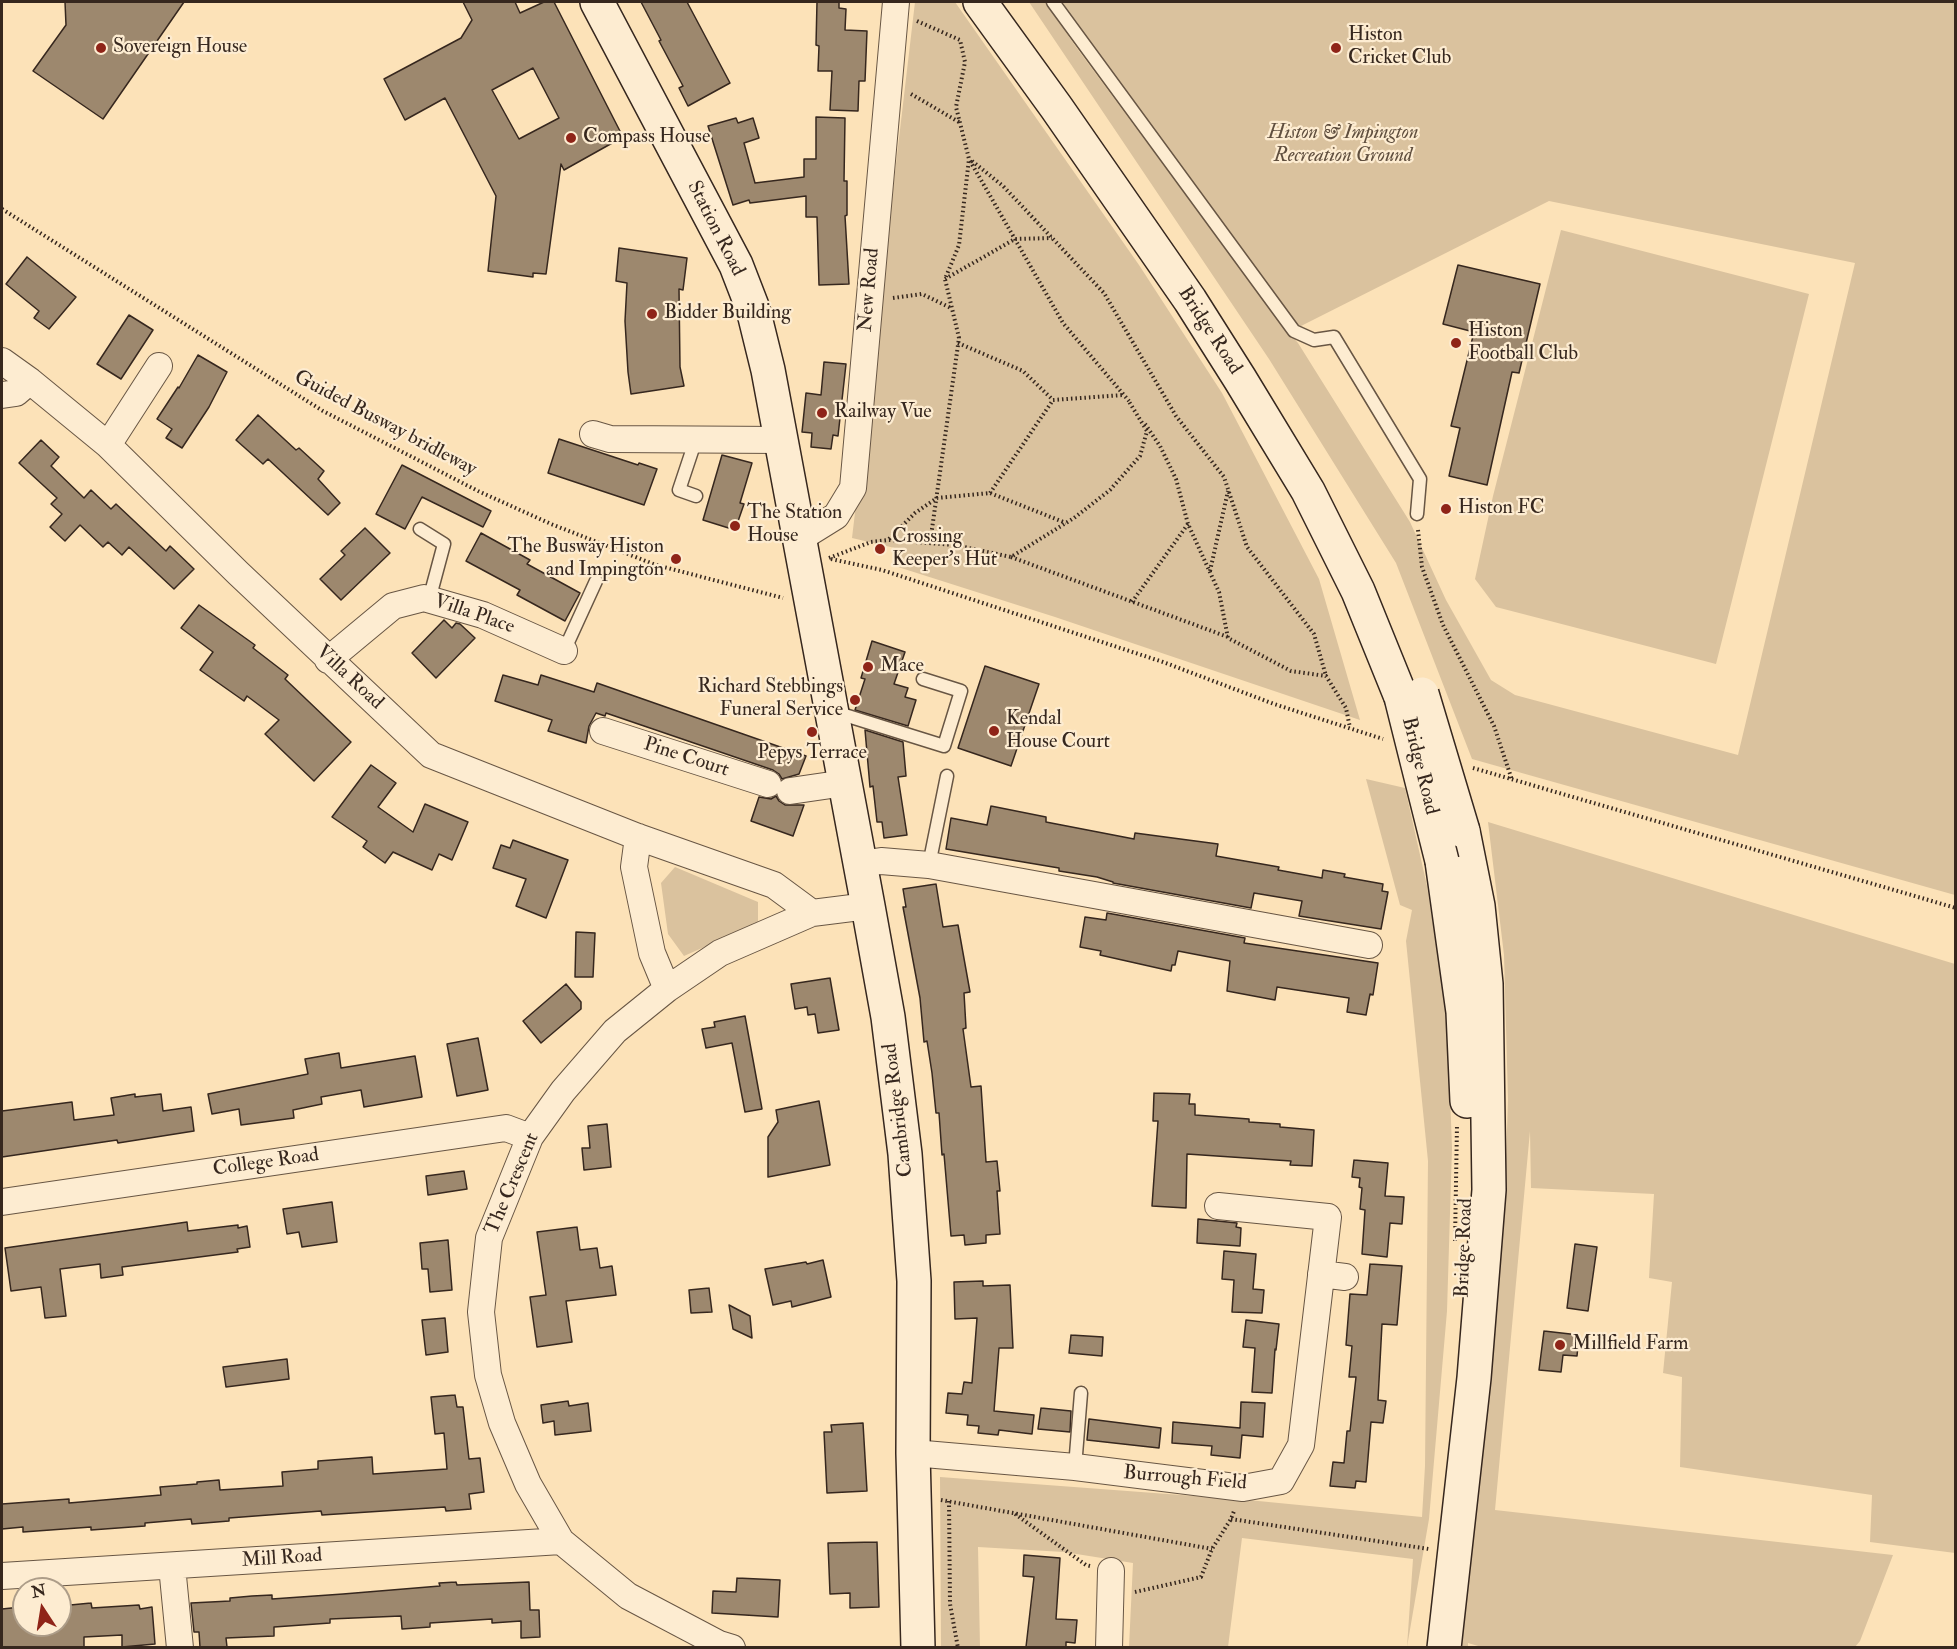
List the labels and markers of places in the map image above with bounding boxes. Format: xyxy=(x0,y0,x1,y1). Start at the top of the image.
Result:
place label: Histon Cricket Club xyxy=(1348,24,1451,71)
place label: Sovereign House xyxy=(113,36,247,60)
marker: Sovereign House xyxy=(94,41,108,55)
marker: Histon Cricket Club xyxy=(1329,41,1343,55)
place label: Compass House xyxy=(583,126,710,150)
marker: Compass House xyxy=(564,131,578,145)
place label: Bidder Building xyxy=(664,302,791,326)
marker: Bidder Building xyxy=(645,307,659,321)
place label: Histon Football Club xyxy=(1468,320,1578,367)
marker: Histon Football Club xyxy=(1449,336,1463,350)
place label: Railway Vue xyxy=(834,401,932,425)
marker: Railway Vue xyxy=(815,406,829,420)
place label: Histon FC xyxy=(1458,497,1544,521)
place label: The Station House xyxy=(747,502,842,549)
marker: Histon FC xyxy=(1439,502,1453,516)
marker: The Station House xyxy=(728,519,742,533)
place label: Crossing Keeper's Hut xyxy=(892,526,997,573)
place label: The Busway Histon and Impington xyxy=(508,536,664,583)
marker: Crossing Keeper's Hut xyxy=(873,542,887,556)
marker: The Busway Histon and Impington xyxy=(669,552,683,566)
place label: Mace xyxy=(880,655,924,679)
marker: Mace xyxy=(861,660,875,674)
place label: Richard Stebbings Funeral Service xyxy=(697,676,843,723)
marker: Richard Stebbings Funeral Service xyxy=(848,693,862,707)
place label: Kendal House Court xyxy=(1006,708,1110,755)
marker: Kendal House Court xyxy=(987,724,1001,738)
marker: Pepys Terrace xyxy=(805,725,819,739)
place label: Pepys Terrace xyxy=(757,742,867,766)
place label: Millfield Farm xyxy=(1572,1333,1689,1357)
marker: Millfield Farm xyxy=(1553,1338,1567,1352)

